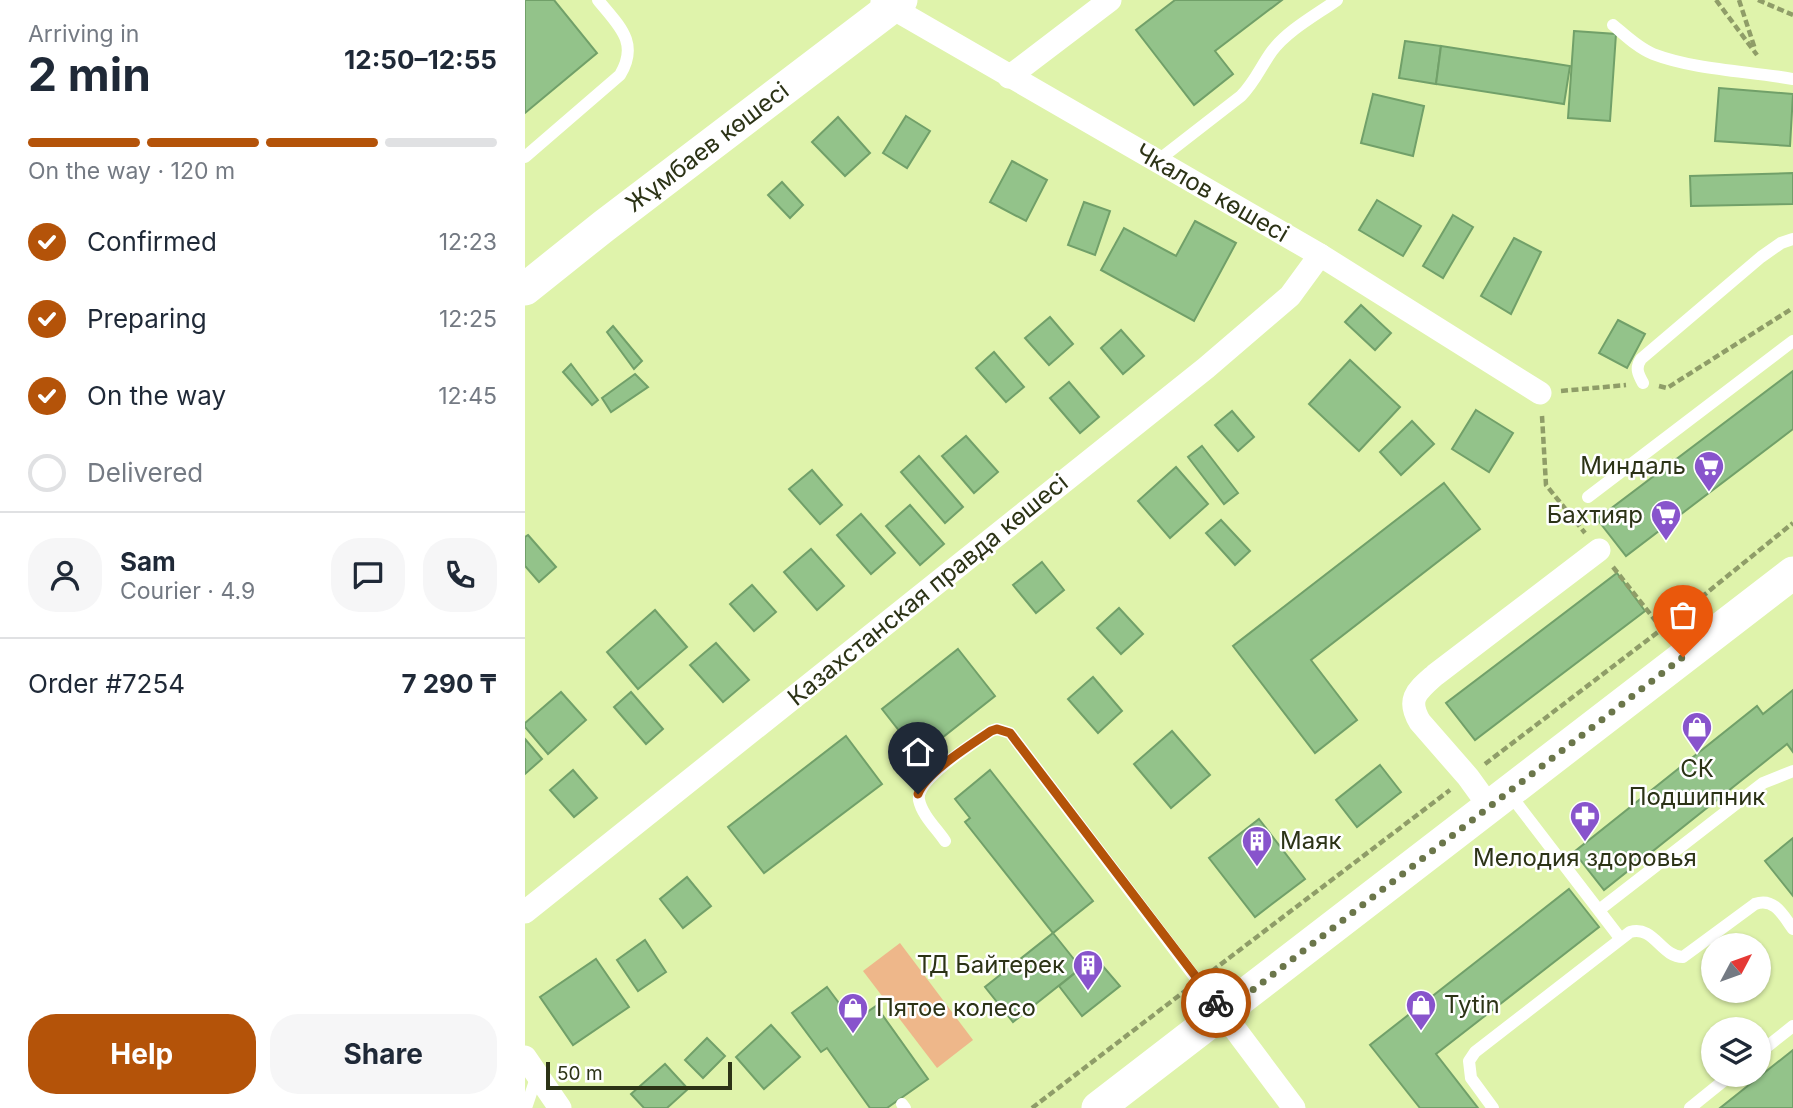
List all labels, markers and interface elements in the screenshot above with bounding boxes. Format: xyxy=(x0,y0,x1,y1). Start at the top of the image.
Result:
text: Arriving in xyxy=(28,20,139,48)
text: 12:50–12:55 xyxy=(344,44,497,75)
text: 2 min xyxy=(28,46,151,102)
street label: Жұмбаев көшесі xyxy=(620,76,794,218)
street label: Чкалов көшесі xyxy=(1131,137,1294,248)
text: On the way · 120 m xyxy=(28,157,235,185)
icon: check xyxy=(28,223,66,261)
text: Confirmed xyxy=(87,226,217,257)
text: 12:23 xyxy=(439,228,497,256)
icon: check xyxy=(28,300,66,338)
text: Preparing xyxy=(87,303,207,334)
text: 12:25 xyxy=(439,305,497,333)
icon: check xyxy=(28,377,66,415)
text: On the way xyxy=(87,380,226,411)
text: 12:45 xyxy=(438,382,497,410)
supermarket icon: Миндаль xyxy=(1692,449,1726,493)
place label: Миндаль xyxy=(1580,451,1686,480)
text: Delivered xyxy=(87,457,203,488)
street label: Казахстанская правда көшесі xyxy=(782,468,1074,712)
supermarket icon: Бахтияр xyxy=(1649,498,1683,542)
place label: Бахтияр xyxy=(1547,500,1643,529)
button: person xyxy=(28,538,102,612)
button: chat xyxy=(331,538,405,612)
button: phone xyxy=(423,538,497,612)
text: Sam xyxy=(120,546,176,577)
text: Courier · 4.9 xyxy=(120,577,255,605)
pin xyxy=(1653,585,1713,657)
icon: bag xyxy=(1664,596,1702,634)
text: Order #7254 xyxy=(28,668,185,699)
text: 7 290 ₸ xyxy=(401,668,497,699)
shop icon: СК Подшипник xyxy=(1680,710,1714,754)
pin xyxy=(888,722,948,794)
icon: home xyxy=(899,733,937,771)
place label: СК Подшипник xyxy=(1629,754,1765,811)
pharmacy icon: Мелодия здоровья xyxy=(1568,799,1602,843)
building icon: Маяк xyxy=(1240,824,1274,868)
place label: Маяк xyxy=(1280,826,1341,855)
place label: Мелодия здоровья xyxy=(1473,843,1697,872)
north arrow xyxy=(1701,933,1771,1003)
map controls xyxy=(1701,933,1771,1087)
building icon: ТД Байтерек xyxy=(1071,948,1105,992)
place label: ТД Байтерек xyxy=(917,950,1065,979)
courier xyxy=(1181,968,1251,1038)
icon: bike xyxy=(1197,984,1235,1022)
shop icon: Tytin xyxy=(1404,988,1438,1032)
place label: Tytin xyxy=(1444,990,1500,1019)
shop icon: Пятое колесо xyxy=(836,991,870,1035)
place label: Пятое колесо xyxy=(876,993,1036,1022)
button: Help xyxy=(28,1014,256,1094)
button: Share xyxy=(270,1014,497,1094)
button: layers xyxy=(1701,1017,1771,1087)
scale bar xyxy=(546,1059,731,1091)
text: 50 m xyxy=(557,1062,603,1085)

